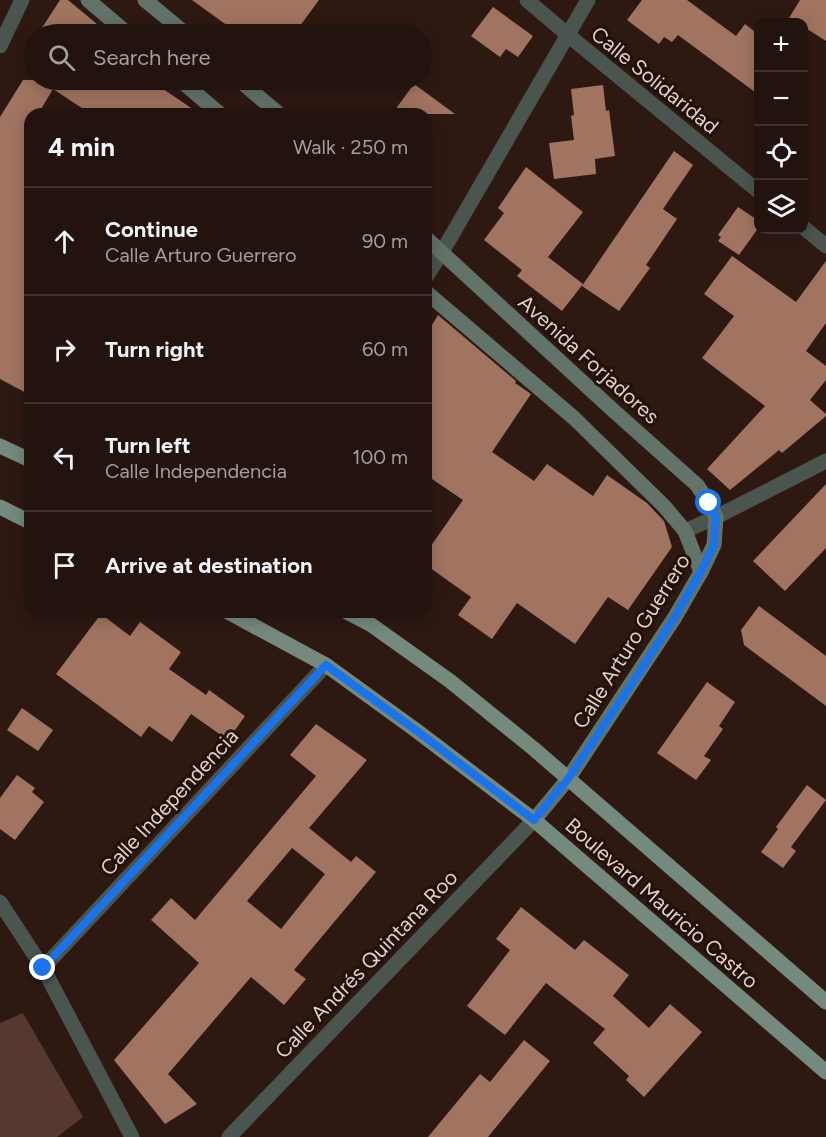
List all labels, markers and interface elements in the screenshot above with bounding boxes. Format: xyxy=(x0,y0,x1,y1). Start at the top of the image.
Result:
map controls xyxy=(754,18,808,234)
button: + xyxy=(754,18,808,72)
street label: Calle Solidaridad xyxy=(586,21,724,139)
search box xyxy=(24,24,432,90)
icon: search xyxy=(45,41,78,74)
text: Search here xyxy=(93,44,211,71)
button: − xyxy=(754,72,808,126)
button: locate xyxy=(754,126,808,180)
text: 4 min xyxy=(48,131,115,163)
text: Walk · 250 m xyxy=(293,135,408,159)
button: layers xyxy=(754,180,808,234)
text: Continue xyxy=(105,216,198,243)
icon: ahead xyxy=(48,225,81,258)
text: 90 m xyxy=(362,229,408,253)
text: Calle Arturo Guerrero xyxy=(105,243,297,267)
street label: Avenida Forjadores xyxy=(514,289,664,429)
icon: right xyxy=(48,333,81,366)
text: Turn right xyxy=(105,336,204,363)
text: 60 m xyxy=(362,337,408,361)
text: Turn left xyxy=(105,432,191,459)
icon: left xyxy=(48,441,81,474)
text: 100 m xyxy=(352,445,408,469)
text: Calle Independencia xyxy=(105,459,287,483)
route start xyxy=(695,489,721,515)
icon: arrive xyxy=(48,549,81,582)
street label: Calle Arturo Guerrero xyxy=(567,549,695,733)
text: Arrive at destination xyxy=(105,552,313,579)
street label: Calle Independencia xyxy=(95,724,243,880)
street label: Boulevard Mauricio Castro xyxy=(561,812,763,994)
street label: Calle Andrés Quintana Roo xyxy=(269,865,463,1063)
route end xyxy=(29,954,55,980)

